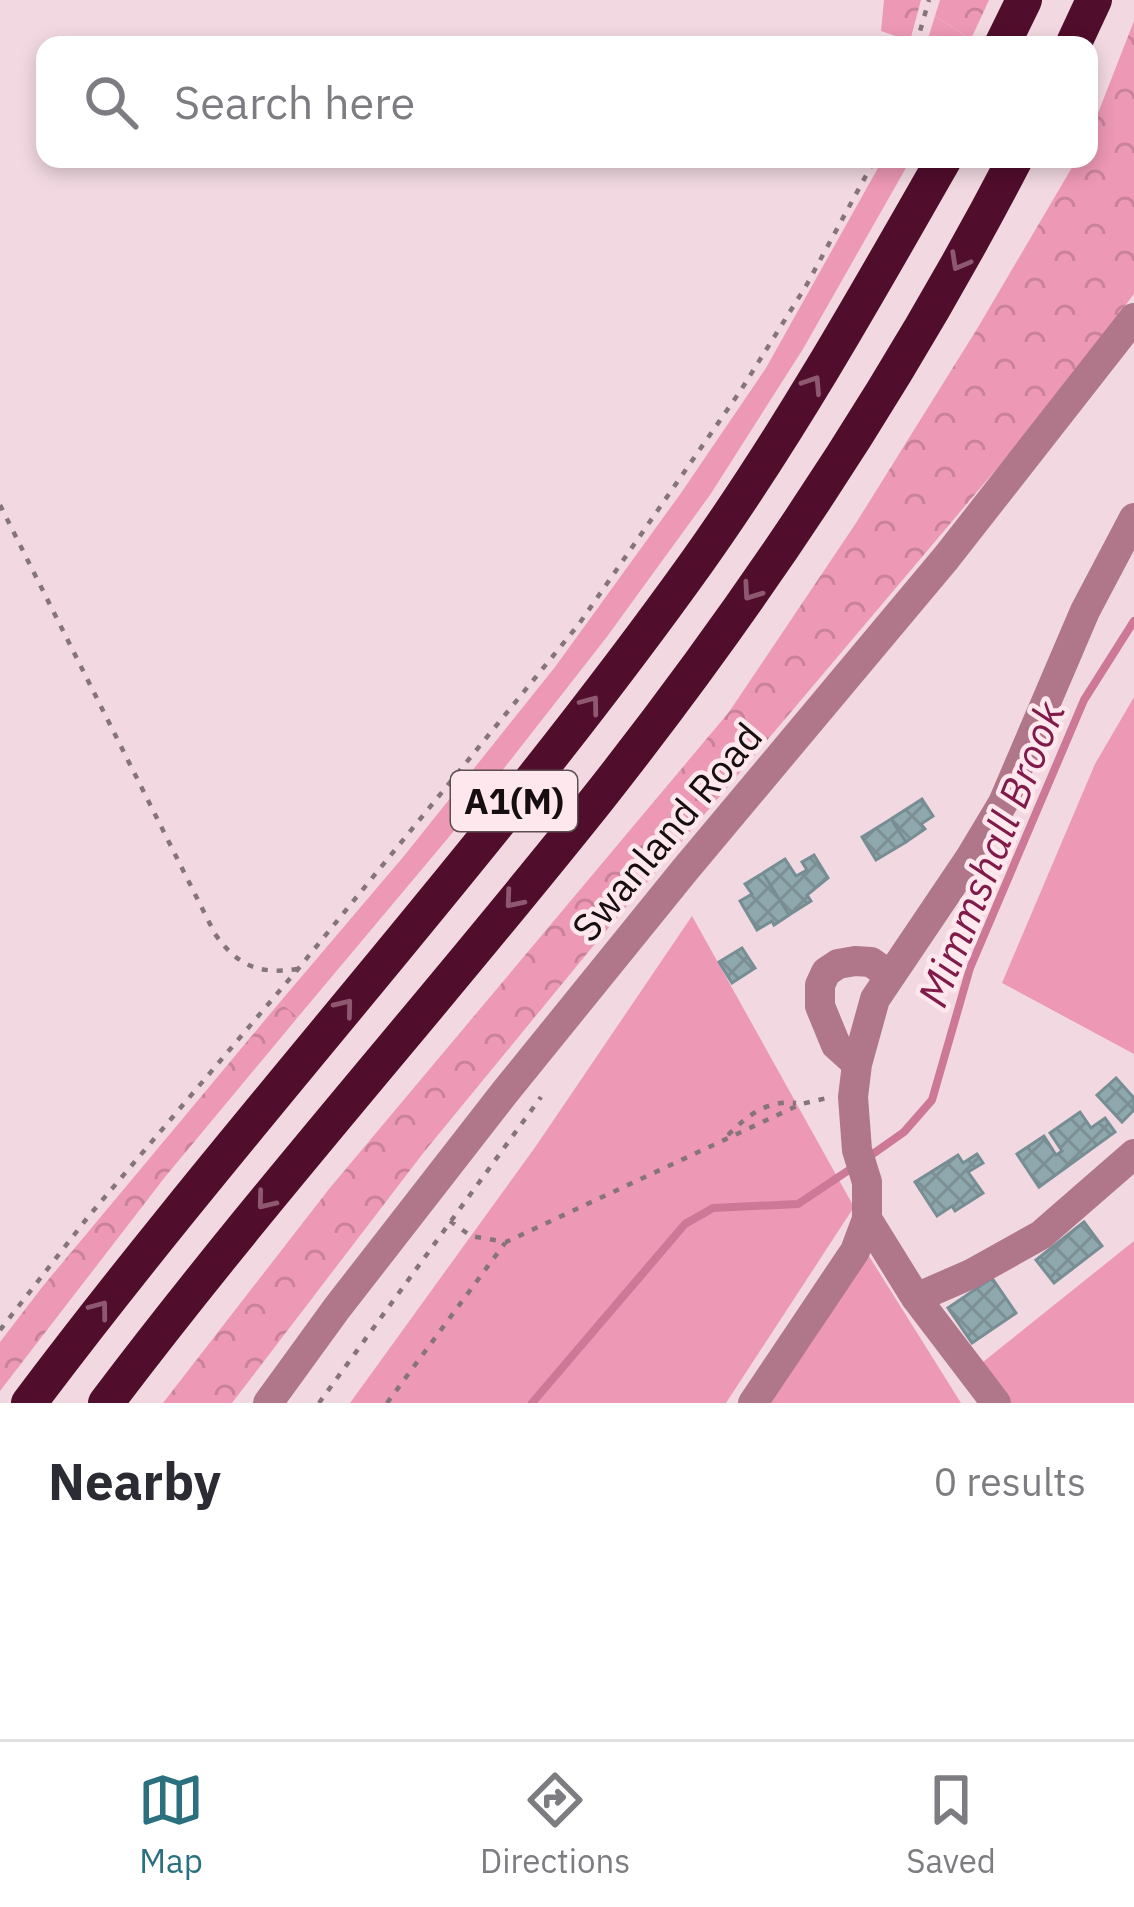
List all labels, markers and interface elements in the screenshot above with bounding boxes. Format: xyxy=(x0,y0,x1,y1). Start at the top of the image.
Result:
search box xyxy=(36,36,1098,168)
icon: search xyxy=(78,69,144,135)
text: Search here xyxy=(174,73,415,131)
one-way arrow xyxy=(950,249,973,270)
one-way arrow xyxy=(799,375,821,397)
one-way arrow xyxy=(743,579,765,601)
water label: Mimmshall Brook xyxy=(904,692,1077,1015)
one-way arrow xyxy=(576,695,598,717)
street label: Swanland Road xyxy=(560,712,773,952)
road number: A1(M) xyxy=(451,771,577,831)
one-way arrow xyxy=(505,886,527,908)
one-way arrow xyxy=(331,998,353,1020)
one-way arrow xyxy=(258,1188,279,1210)
one-way arrow xyxy=(85,1301,107,1323)
text: Nearby xyxy=(48,1448,221,1514)
text: 0 results xyxy=(934,1456,1086,1507)
tab: Map xyxy=(138,1767,204,1882)
tab: Directions xyxy=(480,1767,630,1882)
tab: Saved xyxy=(906,1767,996,1882)

